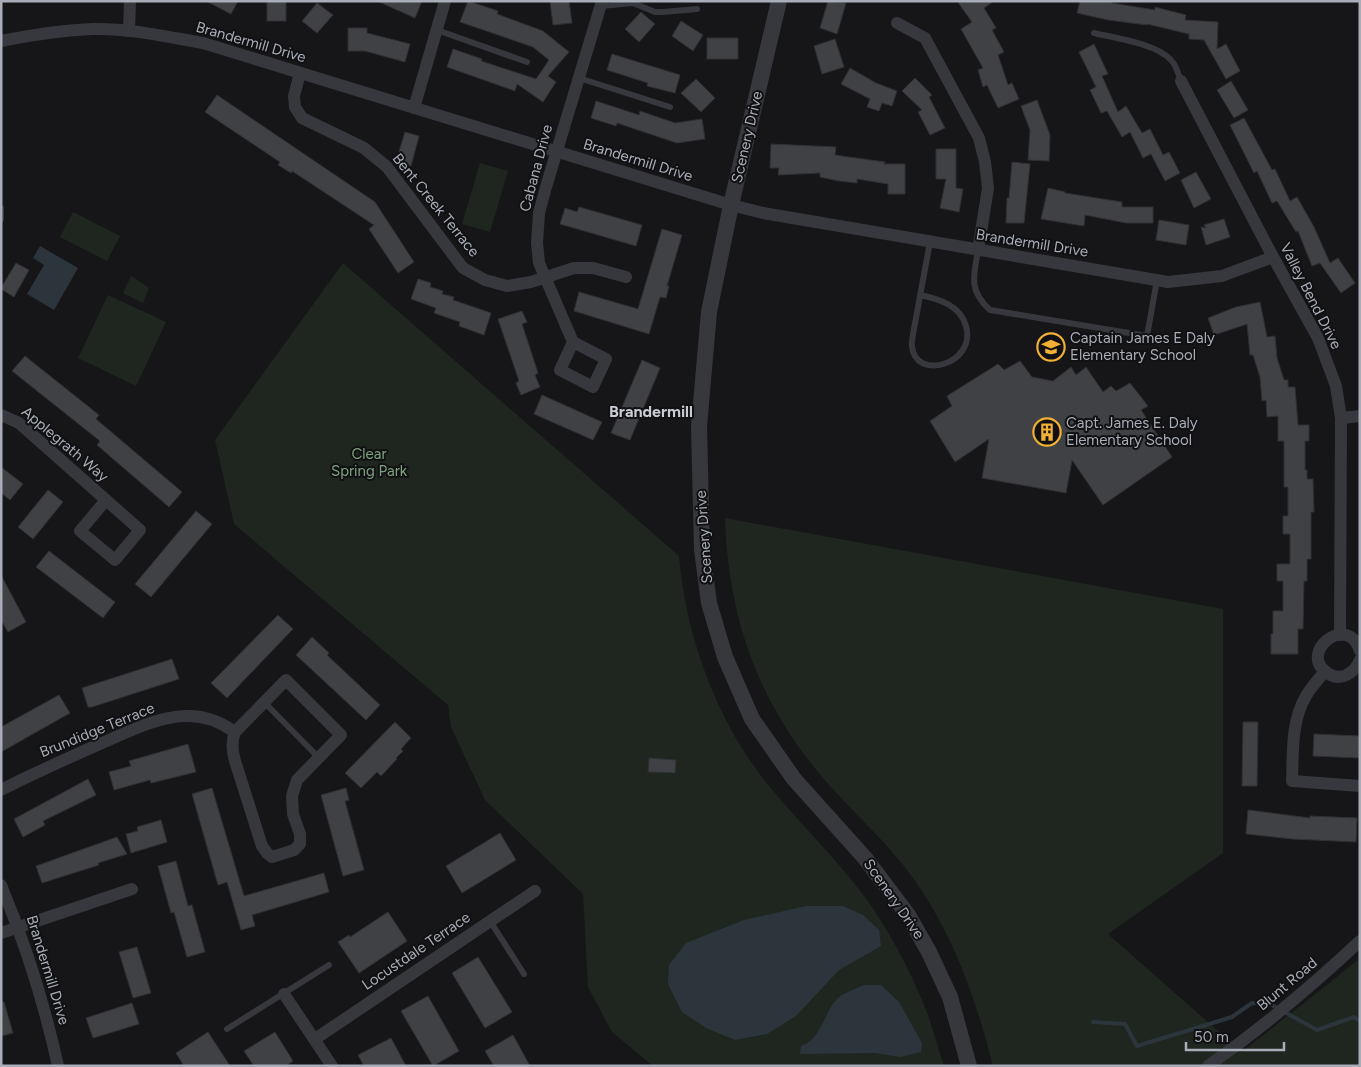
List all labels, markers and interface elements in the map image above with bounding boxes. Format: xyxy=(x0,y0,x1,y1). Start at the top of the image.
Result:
street label: Brandermill Drive xyxy=(194,18,308,66)
street label: Scenery Drive xyxy=(728,89,766,185)
street label: Cabana Drive xyxy=(516,123,556,213)
street label: Brandermill Drive xyxy=(581,135,695,185)
street label: Bent Creek Terrace xyxy=(389,150,483,260)
street label: Brandermill Drive xyxy=(975,225,1089,261)
street label: Valley Bend Drive xyxy=(1277,240,1345,352)
place label: Captain James E Daly Elementary School xyxy=(1070,329,1215,364)
school or university icon: Captain James E Daly Elementary School xyxy=(1036,332,1066,362)
street label: Applegrath Way xyxy=(18,402,112,486)
district label: Brandermill xyxy=(609,402,693,421)
place label: Capt. James E. Daly Elementary School xyxy=(1066,414,1198,449)
building icon: Capt. James E. Daly Elementary School xyxy=(1032,417,1062,447)
park label: Clear Spring Park xyxy=(331,445,408,480)
street label: Scenery Drive xyxy=(692,490,716,584)
street label: Brundidge Terrace xyxy=(37,699,157,761)
street label: Scenery Drive xyxy=(860,856,928,942)
street label: Locustdale Terrace xyxy=(358,908,474,994)
street label: Brandermill Drive xyxy=(23,913,73,1027)
street label: Blunt Road xyxy=(1253,954,1321,1014)
scale bar xyxy=(1186,1020,1284,1052)
text: 50 m xyxy=(1194,1028,1229,1046)

